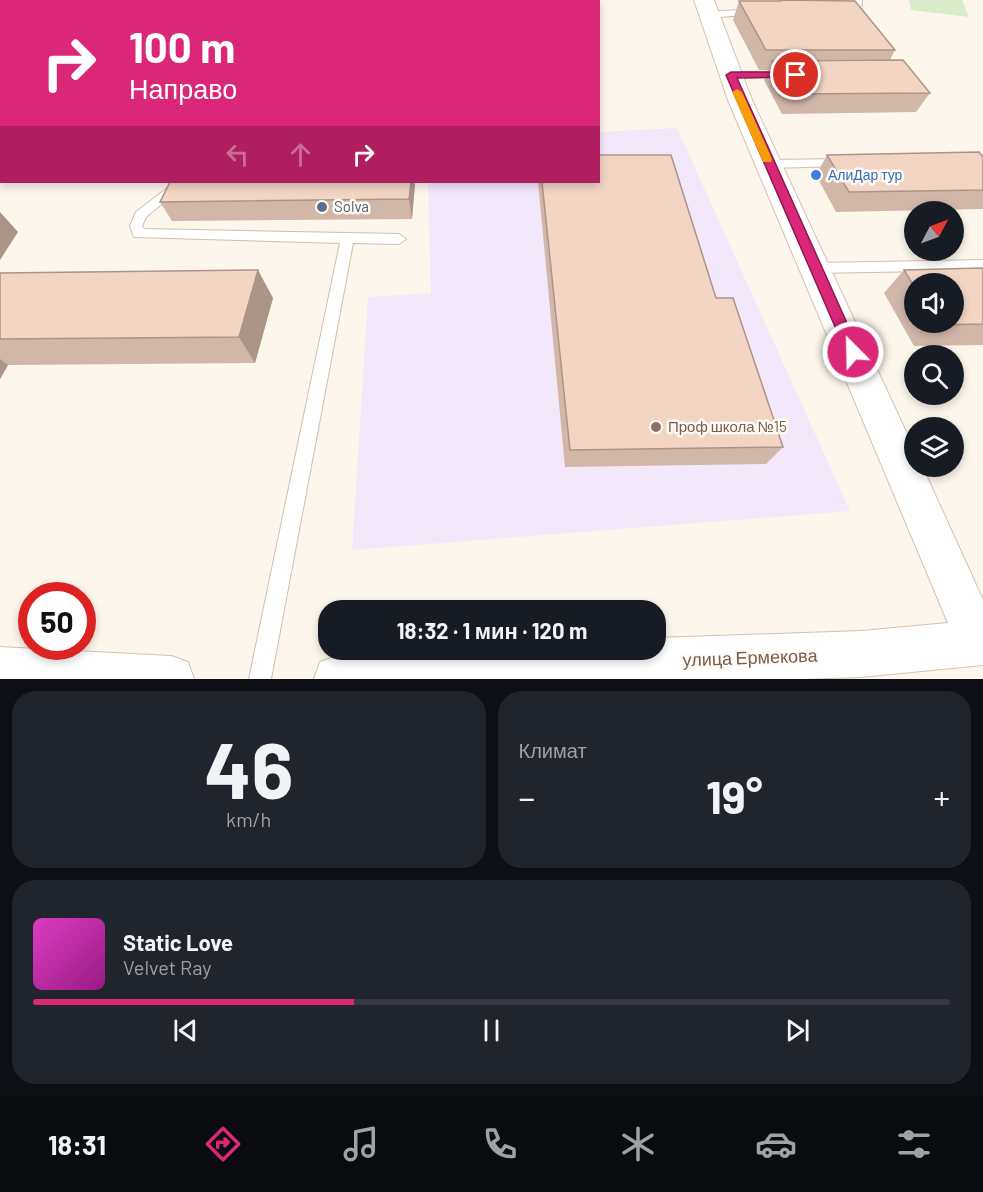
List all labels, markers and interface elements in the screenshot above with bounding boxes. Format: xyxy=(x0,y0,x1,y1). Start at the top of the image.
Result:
text: 100 m xyxy=(129,21,235,71)
icon: right xyxy=(30,24,108,102)
pin xyxy=(770,49,821,100)
icon: arrive xyxy=(779,58,812,91)
text: Направо xyxy=(129,72,237,104)
icon: left xyxy=(221,138,254,171)
icon: ahead xyxy=(284,138,317,171)
icon: right xyxy=(347,138,380,171)
place label: АлиДар тур xyxy=(828,166,903,183)
marker: АлиДар тур xyxy=(809,168,823,182)
place label: Solva xyxy=(334,197,369,215)
marker: Solva xyxy=(315,200,329,214)
north arrow xyxy=(904,201,964,261)
map controls xyxy=(904,201,964,477)
button: sound xyxy=(904,273,964,333)
position arrow xyxy=(821,320,885,384)
button: search xyxy=(904,345,964,405)
place label: Проф школа №15 xyxy=(668,417,787,435)
button: layers xyxy=(904,417,964,477)
marker: Проф школа №15 xyxy=(649,420,663,434)
speed limit sign: 50 xyxy=(18,582,96,660)
text: 18:32 · 1 мин · 120 m xyxy=(397,617,587,643)
street label: улица Ермекова xyxy=(682,644,819,670)
text: 46 xyxy=(204,721,293,815)
text: Климат xyxy=(519,738,587,762)
text: 19° xyxy=(706,769,763,823)
text: − xyxy=(519,777,535,817)
text: + xyxy=(934,777,950,817)
text: km/h xyxy=(226,807,271,831)
text: Static Love xyxy=(123,929,233,955)
text: Velvet Ray xyxy=(123,955,212,979)
icon: previous xyxy=(169,1014,202,1047)
icon: pause xyxy=(475,1014,508,1047)
icon: next xyxy=(781,1014,814,1047)
icon: directions xyxy=(202,1123,244,1165)
icon: music xyxy=(340,1123,382,1165)
icon: phone xyxy=(479,1123,521,1165)
icon: climate xyxy=(617,1123,659,1165)
icon: car xyxy=(755,1123,797,1165)
icon: filters xyxy=(893,1123,935,1165)
text: 18:31 xyxy=(48,1128,106,1160)

